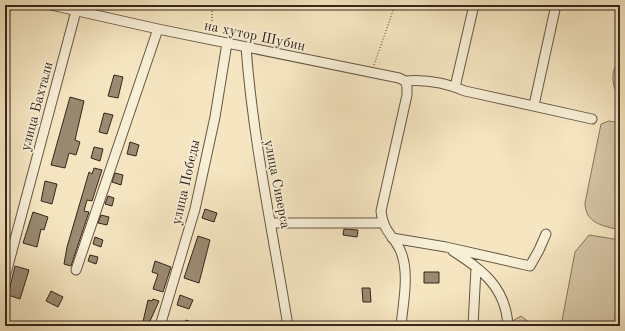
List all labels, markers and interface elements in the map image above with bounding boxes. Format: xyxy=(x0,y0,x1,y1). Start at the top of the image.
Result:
street label: на хутор Шубин xyxy=(203,18,307,54)
street label: улица Бахтали xyxy=(18,60,56,152)
street label: улица Победы xyxy=(169,138,203,226)
street label: улица Сиверса xyxy=(262,139,292,230)

